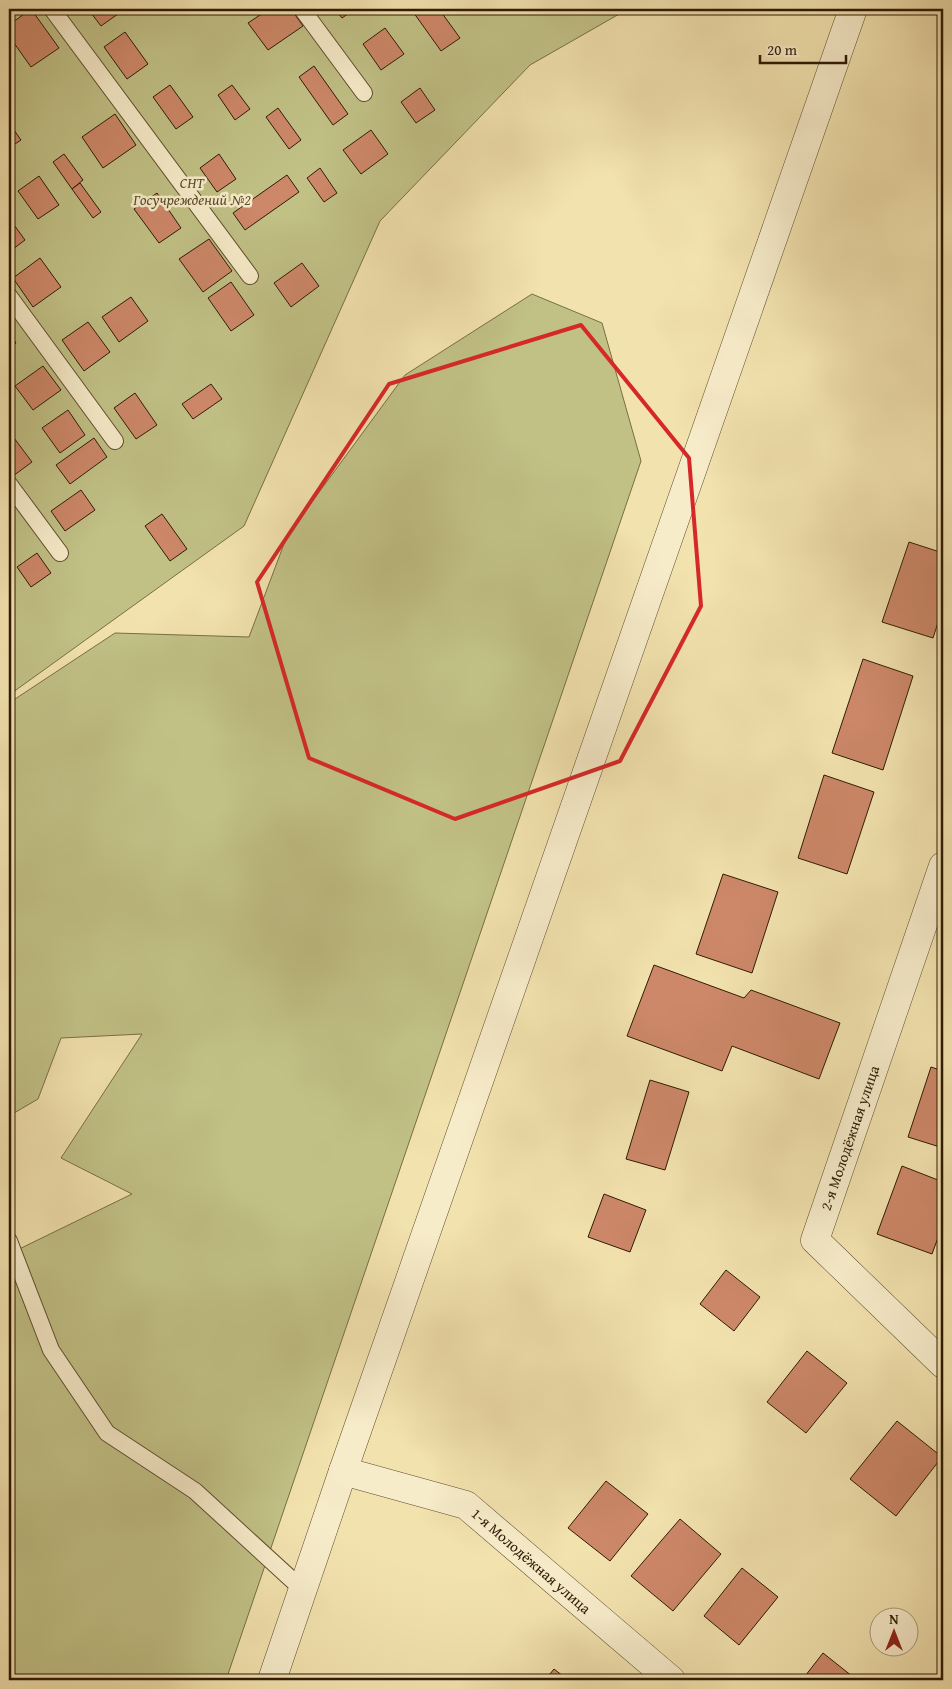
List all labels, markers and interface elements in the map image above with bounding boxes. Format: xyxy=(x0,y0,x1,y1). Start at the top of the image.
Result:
scale bar xyxy=(760,32,846,64)
text: 20 m xyxy=(767,39,798,60)
park label: СНТ Госучреждений №2 xyxy=(132,172,251,210)
street label: 2-я Молодёжная улица xyxy=(815,1062,884,1213)
street label: 1-я Молодёжная улица xyxy=(467,1503,596,1619)
north arrow xyxy=(870,1606,920,1656)
text: N xyxy=(889,1609,899,1629)

